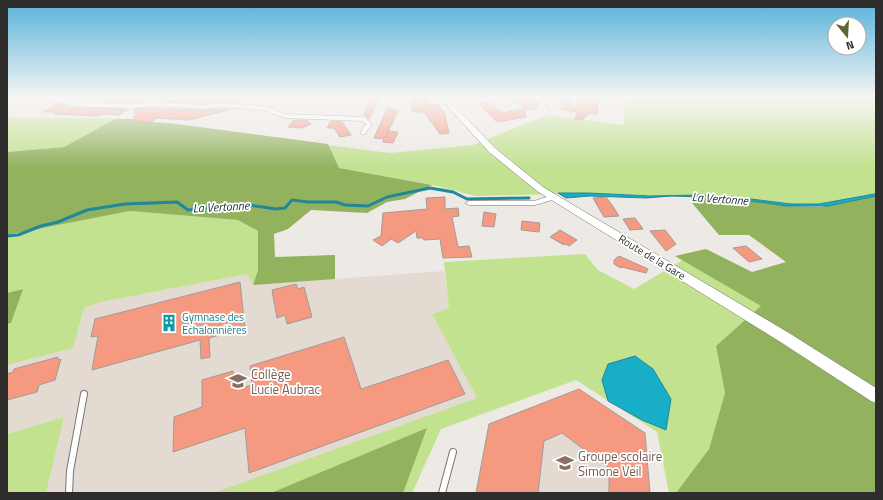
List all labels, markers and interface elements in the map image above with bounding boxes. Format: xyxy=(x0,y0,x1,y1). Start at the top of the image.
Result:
north arrow xyxy=(827,16,867,56)
text: N xyxy=(844,37,856,54)
water label: La Vertonne xyxy=(691,187,750,210)
water label: La Vertonne xyxy=(192,195,251,217)
street label: Route de la Gare xyxy=(615,231,689,284)
place label: Gymnase des Echalonnières xyxy=(182,309,247,338)
building icon: Gymnase des Echalonnières xyxy=(159,313,179,333)
place label: Collège Lucie Aubrac xyxy=(251,364,321,399)
school or university icon: Collège Lucie Aubrac xyxy=(228,371,248,391)
place label: Groupe scolaire Simone Veil xyxy=(578,446,662,481)
school or university icon: Groupe scolaire Simone Veil xyxy=(555,453,575,473)

